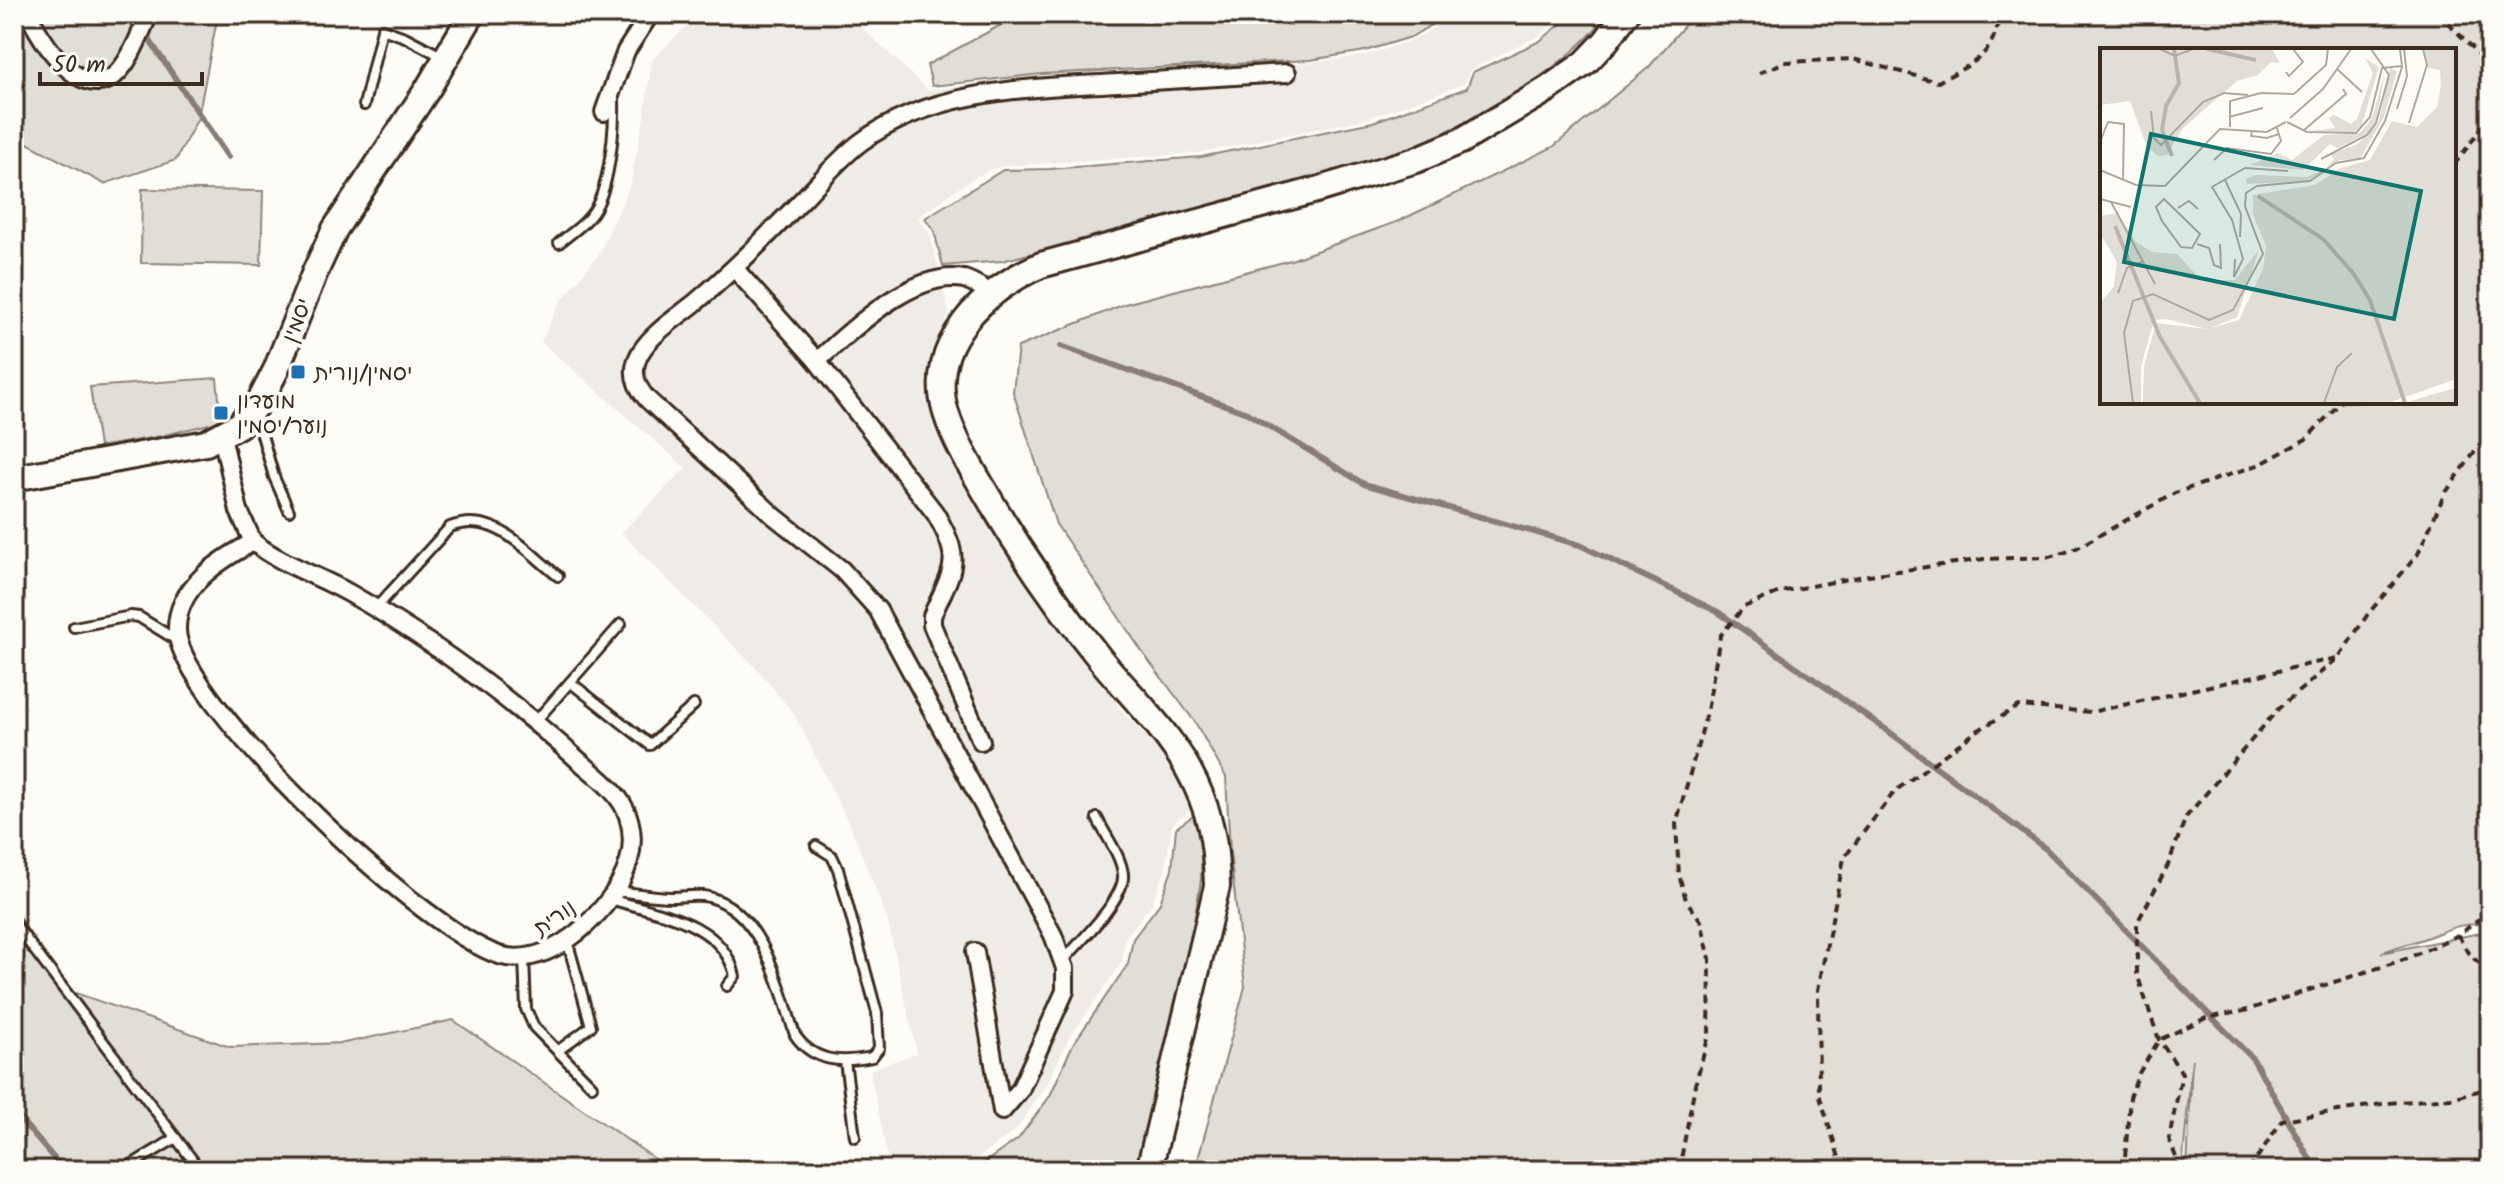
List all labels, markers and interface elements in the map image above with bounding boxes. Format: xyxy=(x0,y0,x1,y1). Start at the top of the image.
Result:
scale bar xyxy=(40,36,202,86)
text: 50 m xyxy=(52,46,106,85)
inset map xyxy=(2100,48,2456,404)
street label: יסמין xyxy=(274,293,323,348)
place label: יסמין/נורית xyxy=(313,357,412,392)
marker: יסמין/נורית xyxy=(289,363,307,381)
place label: מועדון נוער/יסמין xyxy=(237,385,328,445)
marker: מועדון נוער/יסמין xyxy=(212,404,230,422)
street label: נורית xyxy=(526,892,584,947)

